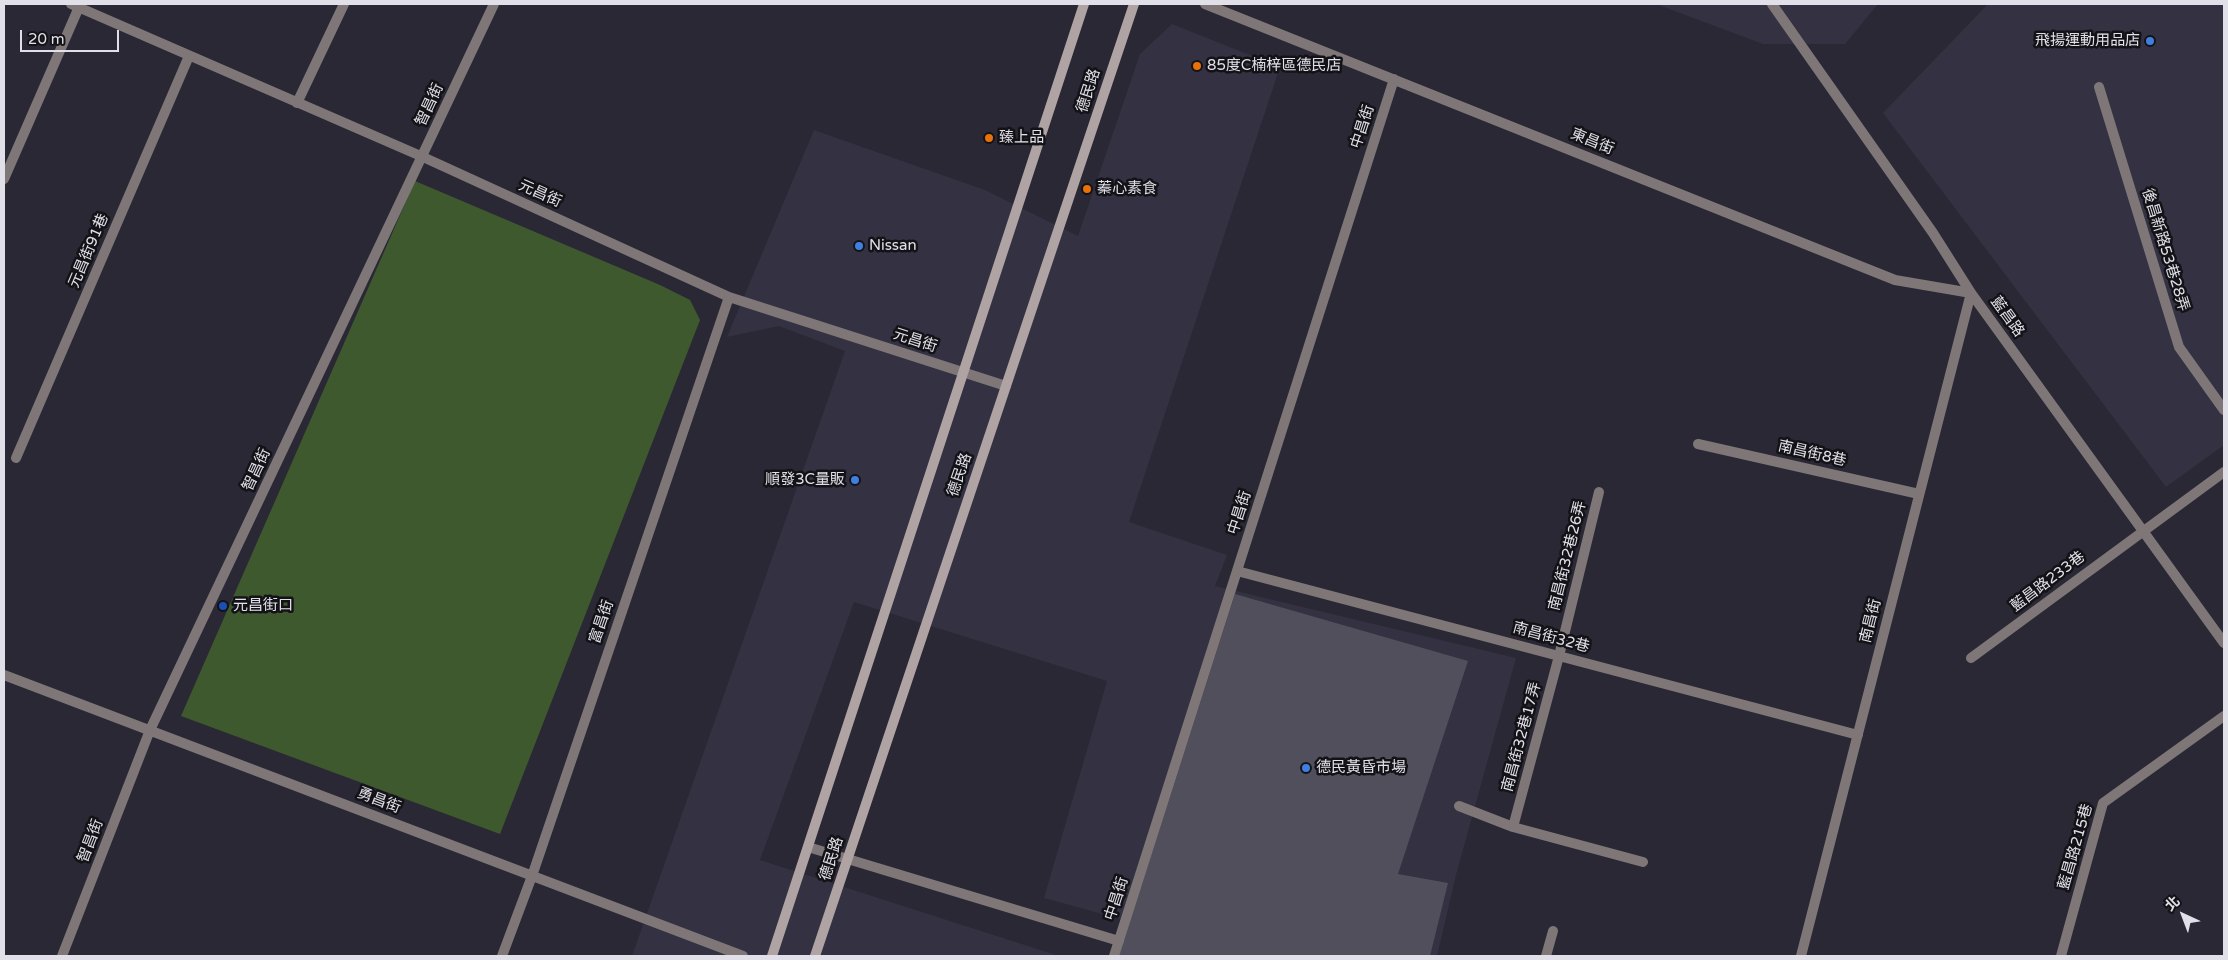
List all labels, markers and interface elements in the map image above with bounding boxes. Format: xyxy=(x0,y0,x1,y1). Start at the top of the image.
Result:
scale bar xyxy=(22,20,121,52)
text: 20 m xyxy=(28,30,65,48)
place label: 飛揚運動用品店 xyxy=(2035,32,2140,50)
marker: 飛揚運動用品店 xyxy=(2144,35,2156,47)
place label: 85度C楠梓區德民店 xyxy=(1207,57,1341,75)
marker: 85度C楠梓區德民店 xyxy=(1191,60,1203,72)
street label: 德民路 xyxy=(1073,67,1105,115)
street label: 智昌街 xyxy=(412,81,448,129)
street label: 中昌街 xyxy=(1347,103,1379,151)
street label: 東昌街 xyxy=(1568,125,1616,159)
place label: 臻上品 xyxy=(999,129,1044,147)
marker: 臻上品 xyxy=(983,132,995,144)
street label: 元昌街 xyxy=(516,177,564,211)
place label: 蓁心素食 xyxy=(1097,180,1157,198)
marker: 蓁心素食 xyxy=(1081,183,1093,195)
street label: 後昌新路53巷28弄 xyxy=(2138,186,2192,314)
street label: 元昌街91巷 xyxy=(65,211,113,291)
place label: Nissan xyxy=(869,237,917,255)
marker: Nissan xyxy=(853,240,865,252)
street label: 藍昌路 xyxy=(1986,294,2028,340)
street label: 元昌街 xyxy=(891,325,939,357)
street label: 南昌街8巷 xyxy=(1776,437,1848,471)
street label: 智昌街 xyxy=(239,446,275,494)
street label: 德民路 xyxy=(944,451,976,499)
place label: 順發3C量販 xyxy=(765,471,845,489)
marker: 順發3C量販 xyxy=(849,474,861,486)
street label: 中昌街 xyxy=(1224,489,1256,537)
street label: 南昌街32巷26弄 xyxy=(1546,499,1590,613)
street label: 藍昌路233巷 xyxy=(2007,548,2089,616)
place label: 元昌街口 xyxy=(233,597,293,615)
street label: 南昌街 xyxy=(1857,597,1885,645)
street label: 富昌街 xyxy=(586,598,618,646)
marker: 元昌街口 xyxy=(217,600,229,612)
street label: 南昌街32巷 xyxy=(1511,619,1591,657)
street label: 南昌街32巷17弄 xyxy=(1499,680,1545,794)
place label: 德民黃昏市場 xyxy=(1316,759,1406,777)
marker: 德民黃昏市場 xyxy=(1300,762,1312,774)
street label: 勇昌街 xyxy=(355,785,403,817)
street label: 藍昌路215巷 xyxy=(2055,802,2097,892)
street label: 智昌街 xyxy=(75,817,107,865)
street label: 德民路 xyxy=(816,835,848,883)
street label: 中昌街 xyxy=(1101,875,1133,923)
north arrow xyxy=(2158,890,2208,940)
text: 北 xyxy=(2162,893,2183,915)

